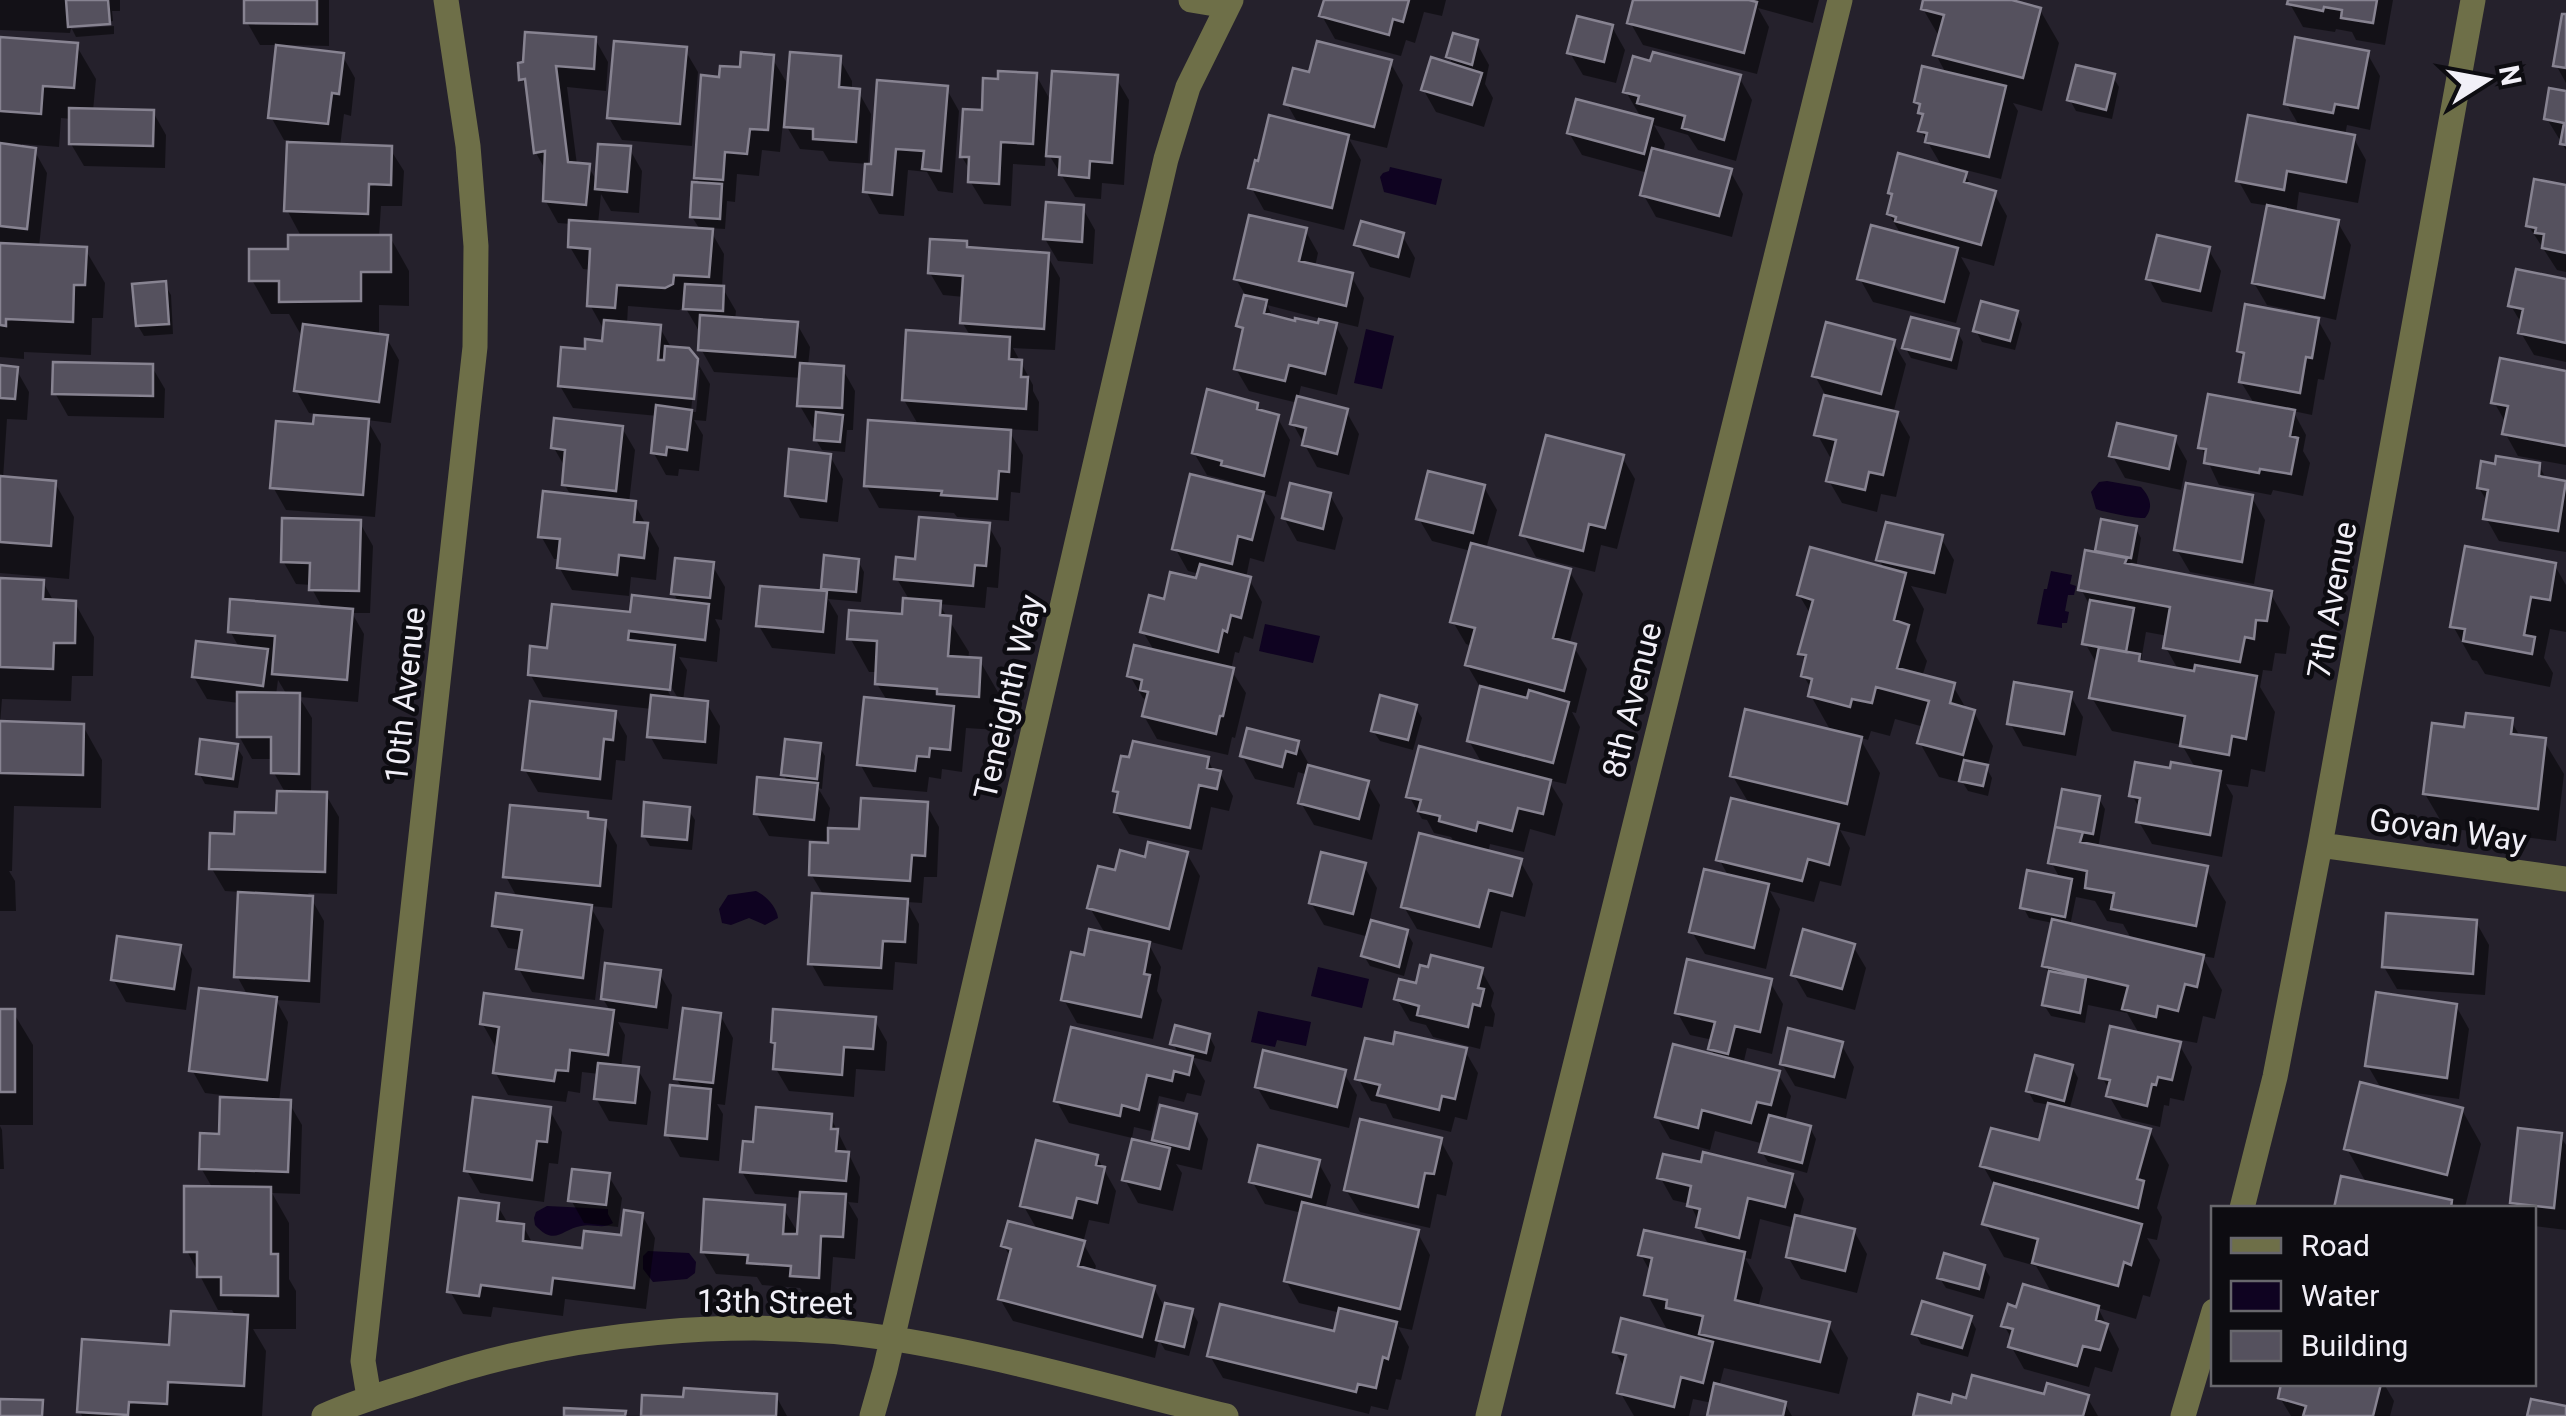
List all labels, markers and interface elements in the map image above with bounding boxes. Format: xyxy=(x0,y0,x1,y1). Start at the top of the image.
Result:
north arrow xyxy=(2436,30,2536,130)
text: N xyxy=(2492,62,2528,88)
street label: 7th Avenue xyxy=(2300,519,2364,681)
street label: Teneighth Way xyxy=(966,591,1050,803)
street label: 10th Avenue xyxy=(377,605,433,785)
street label: 8th Avenue xyxy=(1594,618,1670,782)
street label: Govan Way xyxy=(2367,800,2529,860)
legend xyxy=(2211,1206,2536,1386)
text: Road xyxy=(2301,1228,2370,1263)
text: Water xyxy=(2301,1278,2379,1313)
street label: 13th Street xyxy=(696,1282,854,1322)
text: Building xyxy=(2301,1328,2408,1363)

